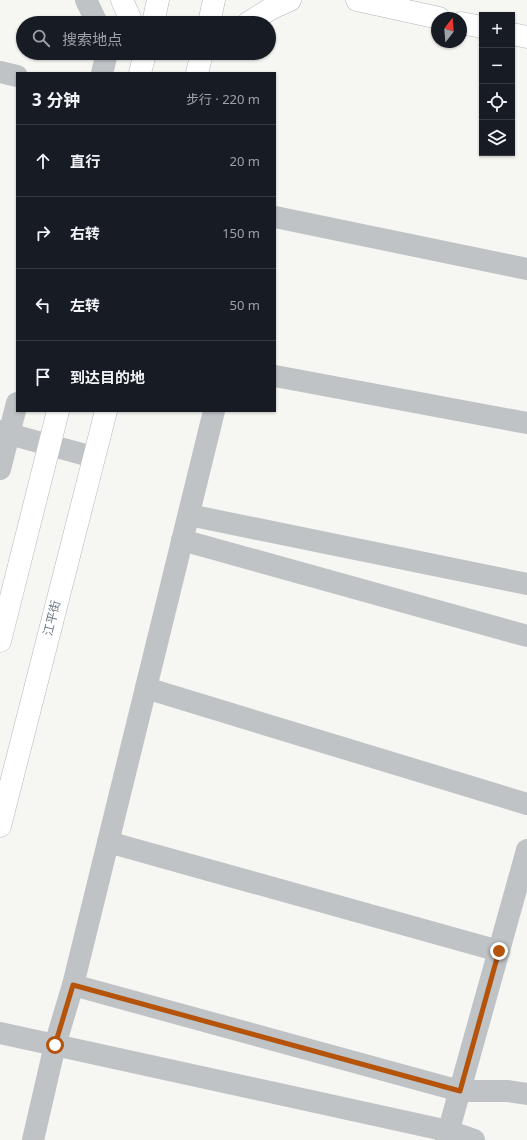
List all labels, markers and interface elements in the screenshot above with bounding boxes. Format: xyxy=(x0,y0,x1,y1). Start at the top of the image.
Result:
north arrow xyxy=(431,12,467,48)
map controls xyxy=(479,12,515,156)
button: + xyxy=(479,12,515,48)
search box xyxy=(16,16,276,60)
icon: search xyxy=(30,27,52,49)
text: 搜索地点 xyxy=(62,29,122,49)
button: − xyxy=(479,48,515,84)
button: locate xyxy=(479,84,515,120)
text: 3 分钟 xyxy=(32,88,80,111)
text: 步行 · 220 m xyxy=(186,90,260,108)
button: layers xyxy=(479,120,515,156)
icon: ahead xyxy=(32,150,54,172)
text: 直行 xyxy=(70,151,100,171)
text: 20 m xyxy=(230,152,260,170)
icon: right xyxy=(32,222,54,244)
text: 右转 xyxy=(70,223,100,243)
text: 150 m xyxy=(222,224,260,242)
icon: left xyxy=(32,294,54,316)
text: 左转 xyxy=(70,295,100,315)
text: 50 m xyxy=(230,296,260,314)
icon: arrive xyxy=(32,366,54,388)
text: 到达目的地 xyxy=(70,367,145,387)
street label: 江平街 xyxy=(39,598,64,637)
route end xyxy=(490,942,508,960)
route start xyxy=(46,1036,64,1054)

